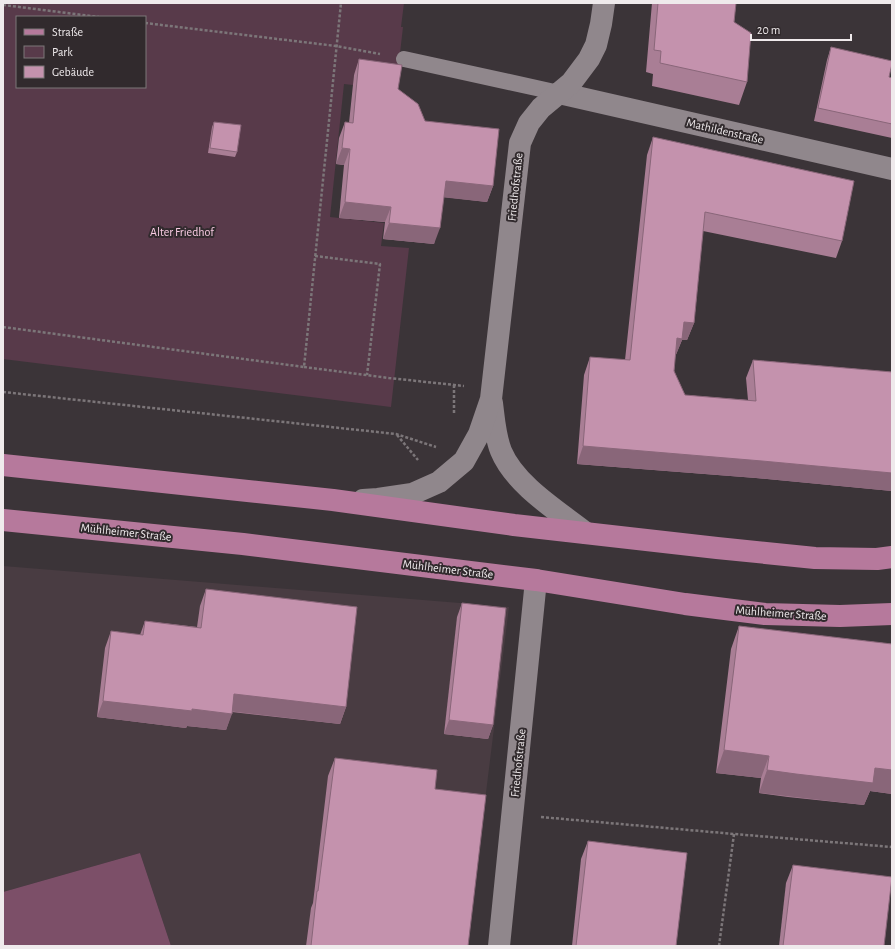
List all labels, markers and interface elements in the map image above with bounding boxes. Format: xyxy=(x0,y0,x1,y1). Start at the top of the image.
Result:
legend xyxy=(16,16,146,88)
scale bar xyxy=(751,16,851,42)
text: 20 m xyxy=(757,24,780,36)
text: Straße xyxy=(52,26,83,38)
text: Park xyxy=(52,46,73,58)
text: Gebäude xyxy=(52,66,94,78)
street label: Mathildenstraße xyxy=(685,116,765,146)
street label: Friedhofstraße xyxy=(505,152,525,222)
park label: Alter Friedhof xyxy=(150,226,215,238)
street label: Mühlheimer Straße xyxy=(80,521,172,543)
street label: Mühlheimer Straße xyxy=(402,557,494,581)
street label: Mühlheimer Straße xyxy=(735,604,827,622)
street label: Friedhofstraße xyxy=(508,728,528,798)

